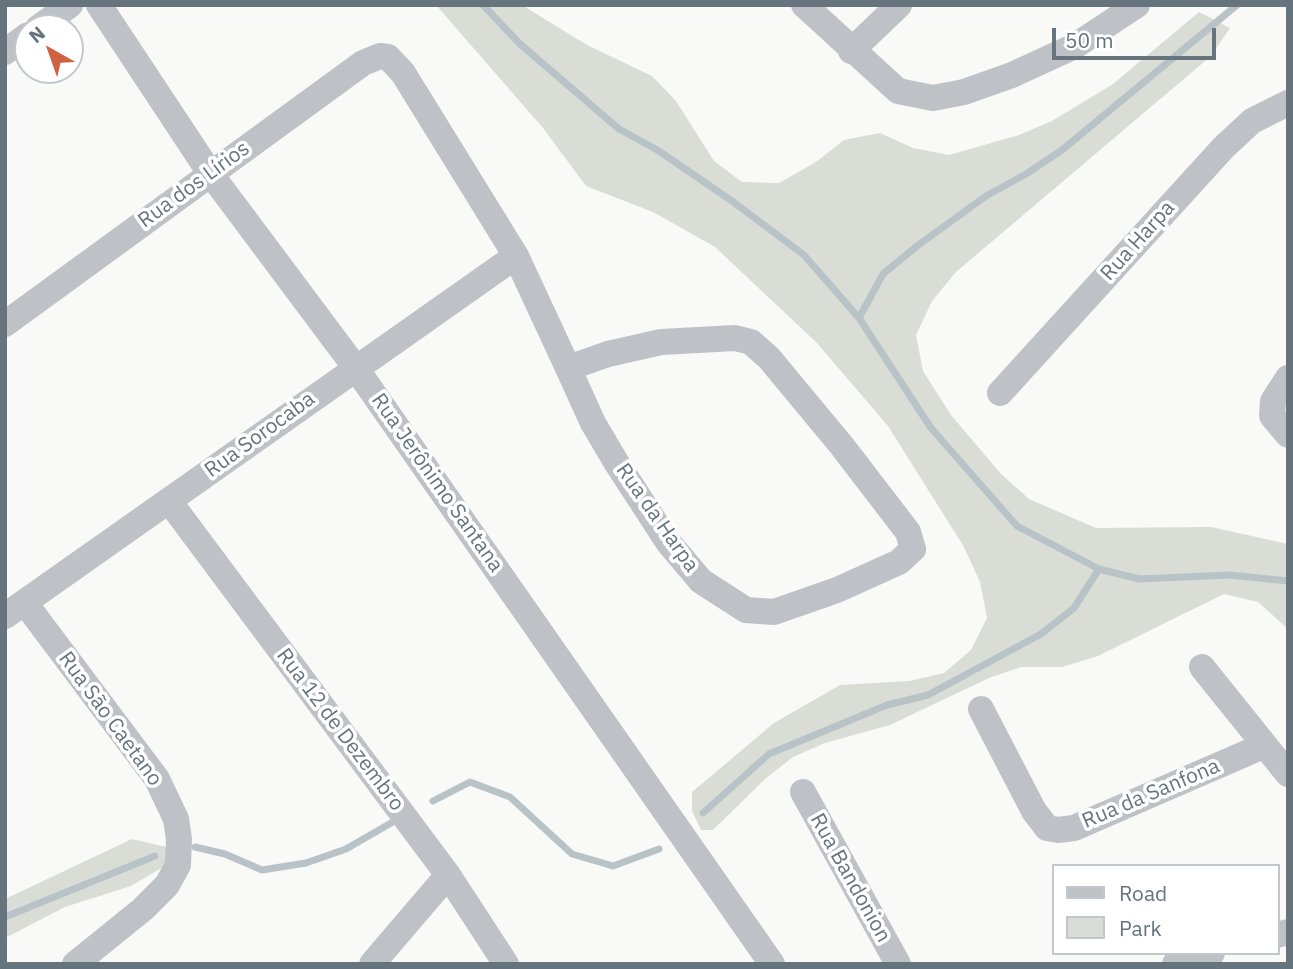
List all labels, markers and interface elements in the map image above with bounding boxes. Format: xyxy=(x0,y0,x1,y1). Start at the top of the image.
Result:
north arrow xyxy=(14,14,84,84)
scale bar xyxy=(1055,14,1220,58)
text: N xyxy=(24,21,50,48)
text: 50 m xyxy=(1065,26,1114,54)
street label: Rua dos Lírios xyxy=(133,136,255,234)
street label: Rua Harpa xyxy=(1096,196,1180,286)
street label: Rua Sorocaba xyxy=(200,387,320,483)
street label: Rua Jerônimo Santana xyxy=(366,389,508,577)
street label: Rua da Harpa xyxy=(610,459,704,577)
street label: Rua 12 de Dezembro xyxy=(271,644,409,816)
street label: Rua São Caetano xyxy=(53,647,167,791)
street label: Rua da Sanfona xyxy=(1078,754,1224,834)
street label: Rua Bandonion xyxy=(804,809,896,947)
legend xyxy=(1052,864,1279,955)
text: Road xyxy=(1119,879,1167,907)
text: Park xyxy=(1119,914,1162,942)

